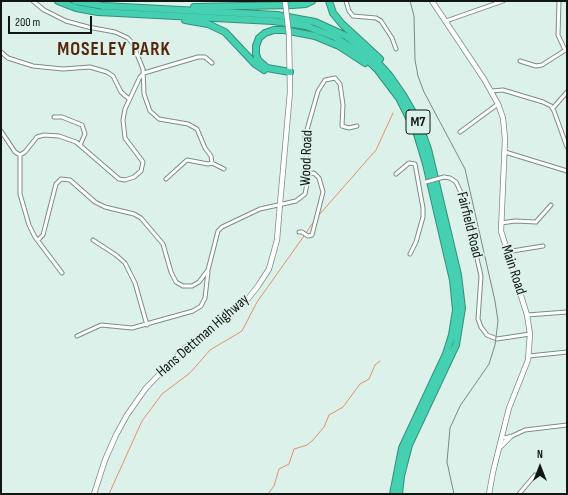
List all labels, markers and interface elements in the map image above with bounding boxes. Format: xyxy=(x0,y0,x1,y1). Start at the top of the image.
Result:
scale bar xyxy=(10,8,94,34)
text: 200 m xyxy=(15,15,40,30)
district label: MOSELEY PARK xyxy=(57,39,171,61)
road number: M7 xyxy=(406,110,430,134)
street label: Wood Road xyxy=(297,130,317,186)
street label: Fairfield Road xyxy=(452,190,486,260)
street label: Main Road xyxy=(497,243,529,297)
street label: Hans Dettman Highway xyxy=(153,291,253,381)
north arrow xyxy=(520,447,560,487)
text: N xyxy=(537,448,543,461)

